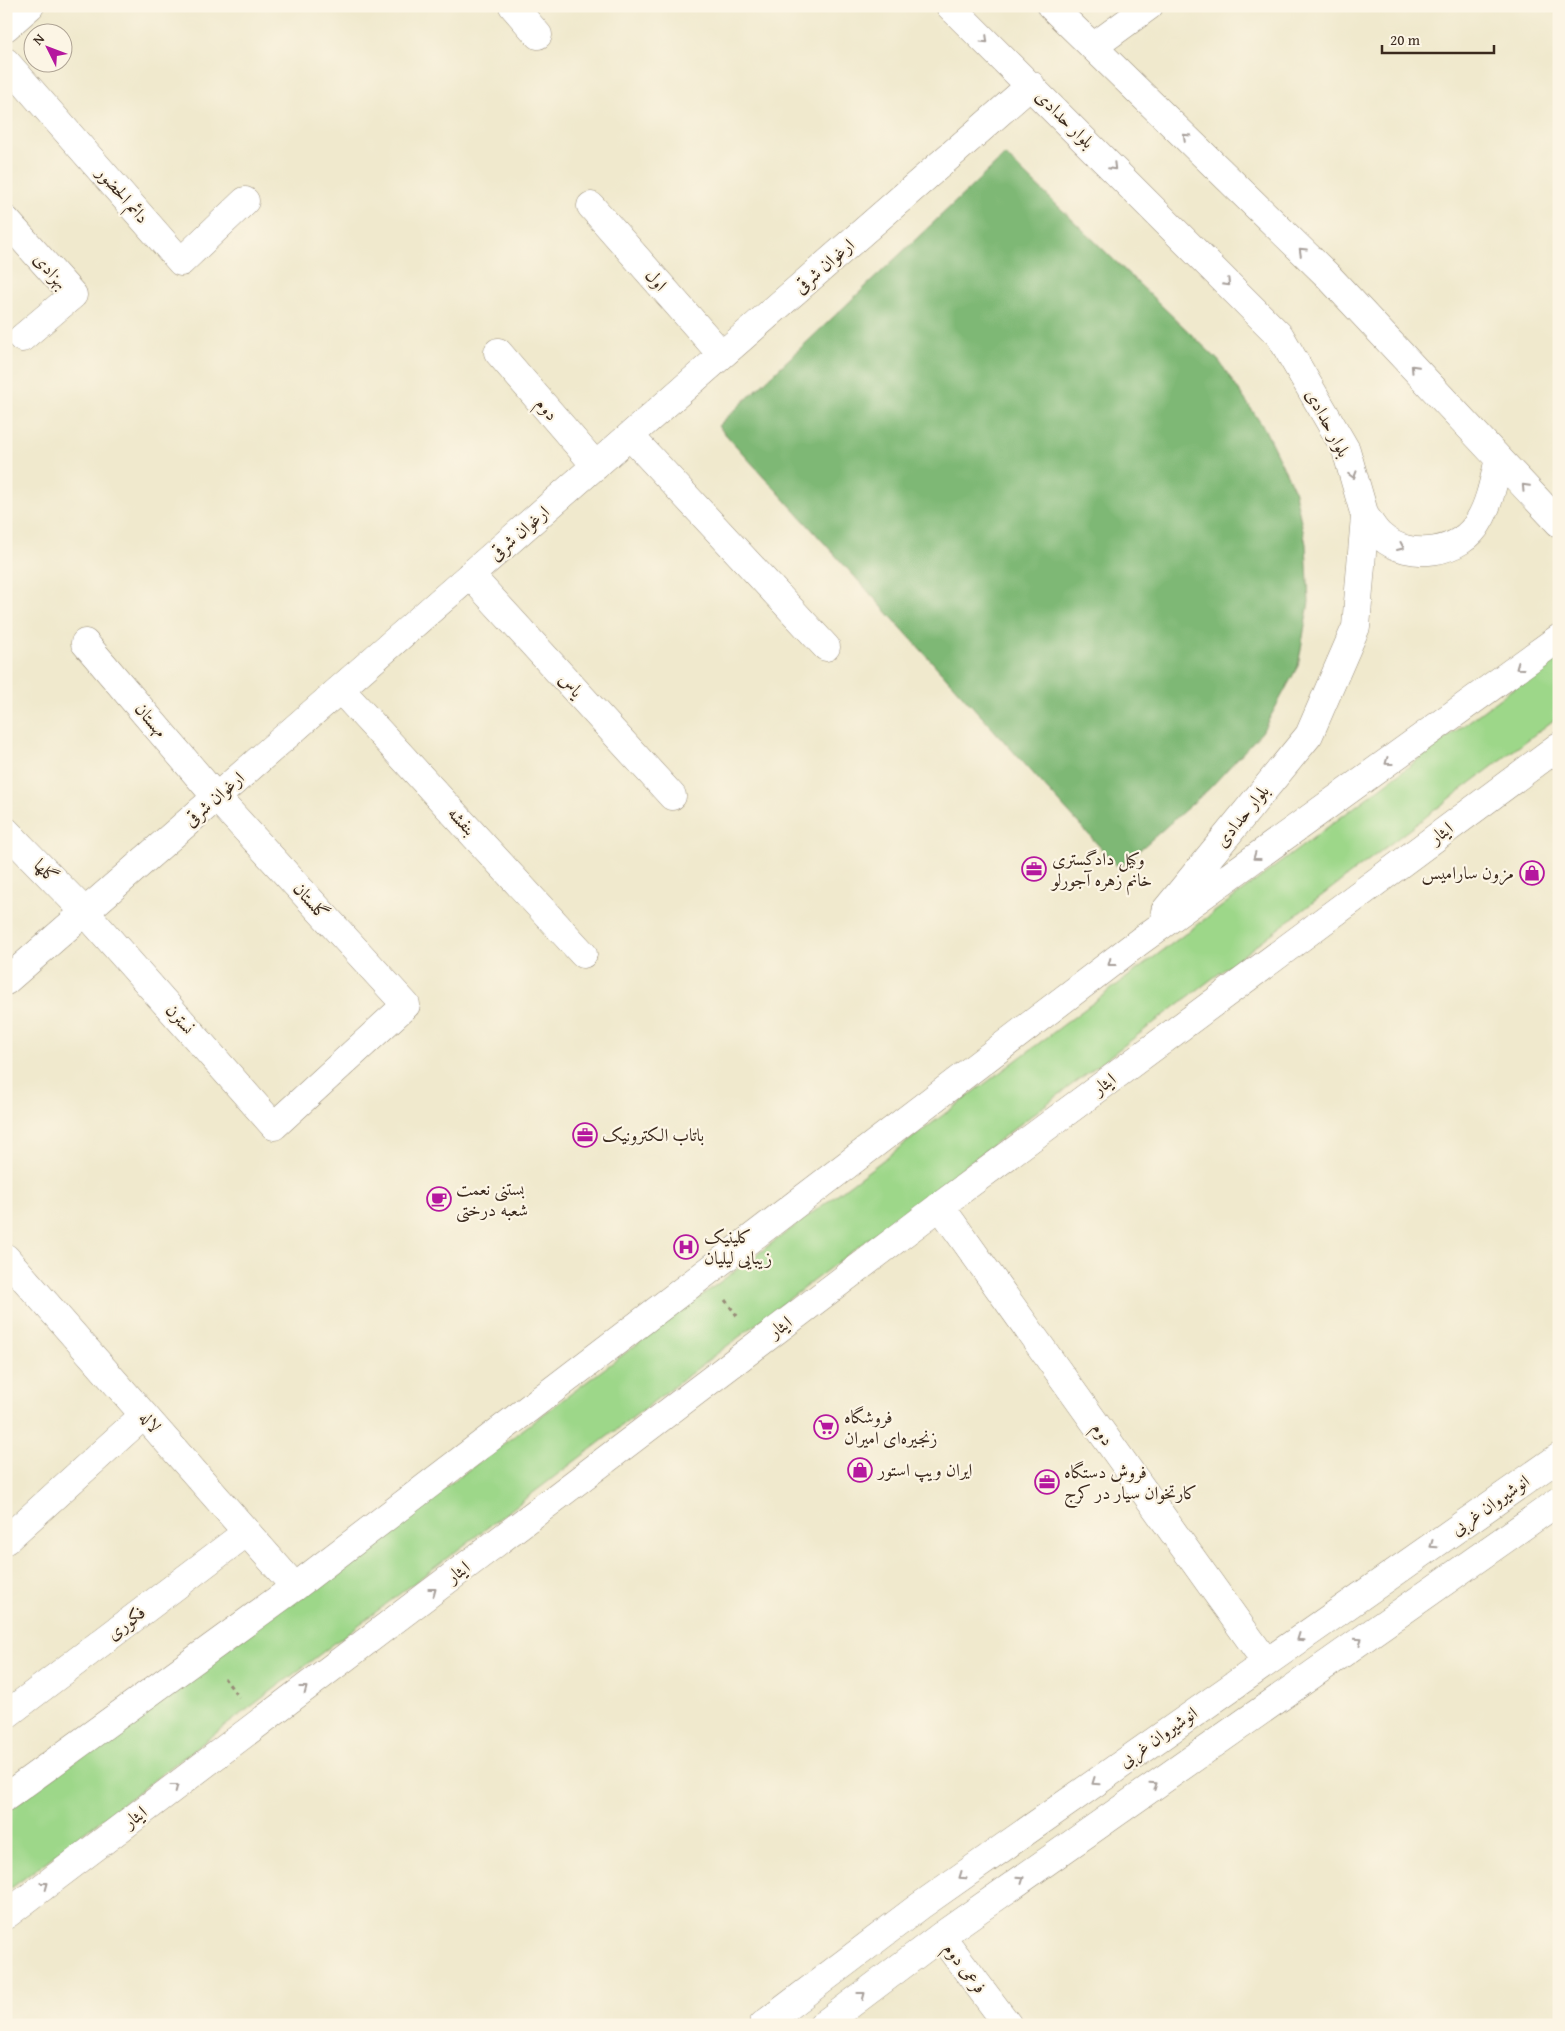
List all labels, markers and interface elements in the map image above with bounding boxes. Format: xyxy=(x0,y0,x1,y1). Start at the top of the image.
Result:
north arrow xyxy=(22,22,72,72)
scale bar xyxy=(1382,22,1495,54)
text: N xyxy=(28,29,49,49)
text: 20 m xyxy=(1390,29,1421,50)
one-way arrow xyxy=(979,34,988,43)
street label: بلوار حدادی xyxy=(1030,83,1101,154)
one-way arrow xyxy=(1183,134,1192,143)
street label: دائم الحضور xyxy=(87,159,156,231)
one-way arrow xyxy=(1107,162,1116,171)
street label: ارغوان شرقی xyxy=(787,231,860,300)
street label: بهزادی xyxy=(28,246,75,295)
one-way arrow xyxy=(1299,248,1308,257)
street label: اول xyxy=(639,262,674,297)
one-way arrow xyxy=(1221,277,1230,286)
one-way arrow xyxy=(1411,365,1420,374)
street label: بلوار حدادی xyxy=(1299,384,1358,462)
street label: دوم xyxy=(527,391,565,428)
one-way arrow xyxy=(1348,470,1358,478)
one-way arrow xyxy=(1522,484,1531,493)
street label: ارغوان شرقی xyxy=(482,498,555,567)
one-way arrow xyxy=(1396,540,1405,551)
one-way arrow xyxy=(1515,661,1525,670)
street label: یاس xyxy=(553,666,591,704)
street label: مهستان xyxy=(129,696,174,743)
one-way arrow xyxy=(1384,756,1393,765)
street label: ارغوان شرقی xyxy=(177,764,250,833)
street label: بلوار حدادی xyxy=(1208,778,1275,853)
street label: بنفشه xyxy=(442,800,483,841)
street label: ایثار xyxy=(1422,815,1458,852)
place label: وکیل دادگستری خانم زهره آجورلو xyxy=(1050,845,1152,896)
one-way arrow xyxy=(1252,851,1262,860)
street label: گلها xyxy=(28,852,65,889)
office icon: وکیل دادگستری خانم زهره آجورلو xyxy=(1021,856,1047,882)
place label: مزون سارامیس xyxy=(1422,859,1514,886)
shop icon: مزون سارامیس xyxy=(1519,860,1545,886)
street label: گلستان xyxy=(287,876,336,926)
one-way arrow xyxy=(1108,958,1117,966)
street label: نسترن xyxy=(159,997,201,1040)
street label: ایثار xyxy=(1085,1066,1121,1103)
place label: باتاب الکترونیک xyxy=(602,1121,704,1148)
office icon: باتاب الکترونیک xyxy=(572,1122,598,1148)
place label: بستنی نعمت شعبه درختی xyxy=(456,1175,528,1223)
cafe icon: بستنی نعمت شعبه درختی xyxy=(426,1186,452,1212)
place label: کلینیک زیبایی لیلیان xyxy=(704,1223,772,1271)
hospital icon: کلینیک زیبایی لیلیان xyxy=(673,1234,699,1260)
street label: ایثار xyxy=(761,1309,797,1346)
place label: فروشگاه زنجیره‌ای امیران xyxy=(844,1403,938,1451)
street label: لاله xyxy=(133,1405,168,1439)
supermarket icon: فروشگاه زنجیره‌ای امیران xyxy=(813,1414,839,1440)
street label: دوم xyxy=(1083,1416,1121,1453)
place label: ایران ویپ استور xyxy=(876,1456,972,1483)
shop icon: ایران ویپ استور xyxy=(847,1457,873,1483)
place label: فروش دستگاه کارتخوان سیار در کرج xyxy=(1064,1458,1197,1509)
street label: انوشیروان غربی xyxy=(1445,1467,1535,1542)
office icon: فروش دستگاه کارتخوان سیار در کرج xyxy=(1034,1469,1060,1495)
one-way arrow xyxy=(1429,1539,1439,1548)
street label: ایثار xyxy=(439,1554,475,1591)
one-way arrow xyxy=(427,1588,436,1596)
street label: فکوری xyxy=(100,1599,151,1646)
one-way arrow xyxy=(1296,1632,1305,1641)
one-way arrow xyxy=(1353,1638,1362,1647)
one-way arrow xyxy=(298,1686,308,1695)
street label: انوشیروان غربی xyxy=(1113,1699,1203,1774)
one-way arrow xyxy=(1091,1776,1101,1785)
one-way arrow xyxy=(1148,1782,1158,1791)
one-way arrow xyxy=(169,1784,179,1793)
street label: ایثار xyxy=(116,1799,152,1836)
one-way arrow xyxy=(959,1870,968,1879)
one-way arrow xyxy=(1016,1876,1025,1885)
one-way arrow xyxy=(39,1883,48,1891)
street label: فرعی دوم xyxy=(935,1936,994,2001)
one-way arrow xyxy=(856,1993,865,2001)

